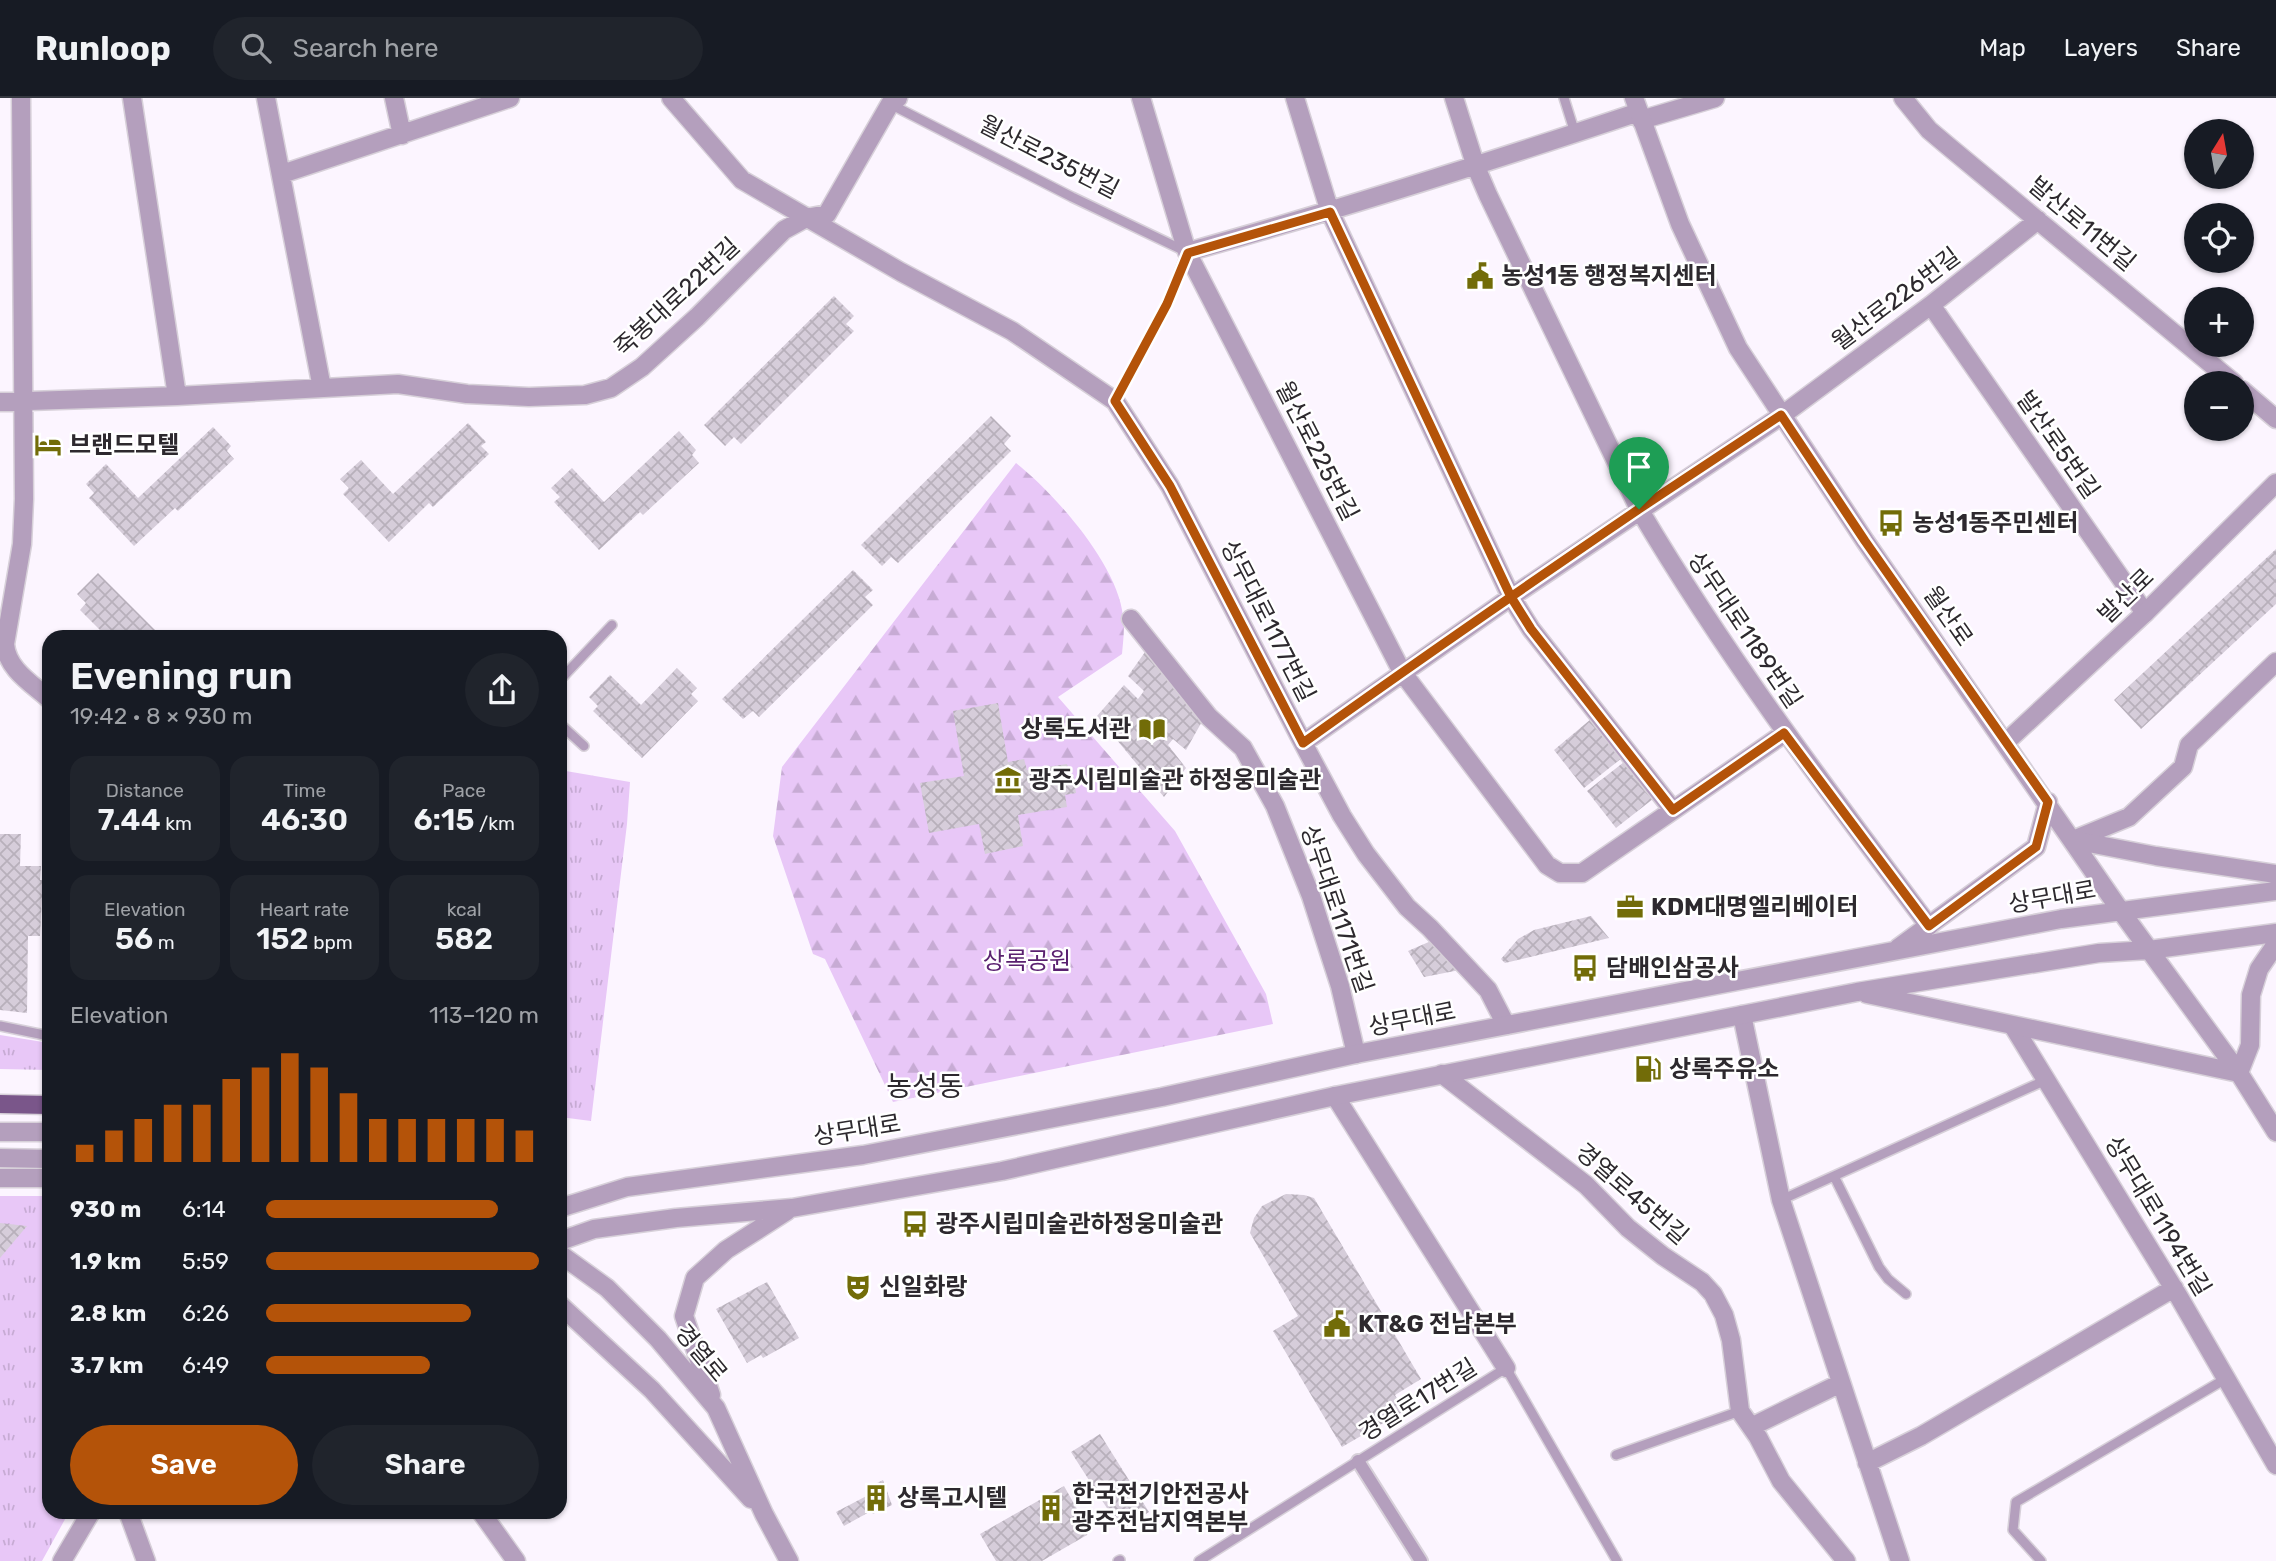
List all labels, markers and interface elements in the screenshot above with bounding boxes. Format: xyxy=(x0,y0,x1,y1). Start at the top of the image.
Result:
search box xyxy=(213,17,703,80)
text: Runloop xyxy=(35,29,171,68)
icon: search xyxy=(237,29,275,67)
text: Search here xyxy=(293,33,439,64)
text: Map xyxy=(1979,34,2026,62)
text: Layers xyxy=(2064,34,2138,62)
text: Share xyxy=(2176,34,2241,62)
street label: 월산로235번길 xyxy=(974,110,1124,204)
north arrow xyxy=(2184,119,2254,189)
map controls xyxy=(2184,119,2254,441)
street label: 발산로11번길 xyxy=(2023,171,2141,277)
button: locate xyxy=(2184,203,2254,273)
street label: 죽봉대로22번길 xyxy=(609,232,745,362)
street label: 월산로226번길 xyxy=(1826,242,1966,356)
public building icon: 농성1동 행정복지센터 xyxy=(1465,261,1495,291)
place label: 농성1동 행정복지센터 xyxy=(1501,262,1717,290)
button: + xyxy=(2184,287,2254,357)
button: − xyxy=(2184,371,2254,441)
street label: 월산로225번길 xyxy=(1270,377,1364,525)
street label: 발산로5번길 xyxy=(2011,386,2105,504)
hotel icon: 브랜드모텔 xyxy=(33,430,63,460)
place label: 브랜드모텔 xyxy=(69,431,179,459)
pin xyxy=(1609,437,1669,509)
icon: arrive xyxy=(1620,448,1658,486)
bus stop icon: 농성1동주민센터 xyxy=(1876,508,1906,538)
place label: 농성1동주민센터 xyxy=(1912,509,2079,537)
street label: 상무대로1177번길 xyxy=(1215,535,1321,707)
street label: 상무대로1189번길 xyxy=(1682,547,1808,713)
street label: 발산로 xyxy=(2092,563,2160,629)
street label: 월산로 xyxy=(1918,581,1978,651)
text: Evening run xyxy=(70,653,293,699)
button: share xyxy=(465,653,539,727)
text: 19:42 · 8 × 930 m xyxy=(70,702,253,730)
library icon: 상록도서관 xyxy=(1137,714,1167,744)
place label: 상록도서관 xyxy=(1021,715,1131,743)
museum icon: 광주시립미술관 하정웅미술관 xyxy=(993,765,1023,795)
place label: 광주시립미술관 하정웅미술관 xyxy=(1029,766,1321,794)
text: Distance xyxy=(106,779,184,802)
text: Time xyxy=(283,779,326,802)
text: Pace xyxy=(442,779,486,802)
text: 7.44 xyxy=(98,802,161,838)
text: 46:30 xyxy=(261,802,348,838)
text: 6:15 xyxy=(413,802,474,838)
text: km xyxy=(161,812,192,835)
text: /km xyxy=(474,812,515,835)
street label: 상무대로1171번길 xyxy=(1295,821,1379,997)
street label: 상무대로 xyxy=(2006,876,2098,918)
office icon: KDM대명엘리베이터 xyxy=(1615,892,1645,922)
place label: KDM대명엘리베이터 xyxy=(1651,893,1859,921)
text: Elevation xyxy=(104,898,186,921)
text: Heart rate xyxy=(260,898,349,921)
text: kcal xyxy=(447,898,482,921)
text: 56 xyxy=(115,921,153,957)
text: 152 xyxy=(256,921,309,957)
text: 582 xyxy=(435,921,493,957)
text: m xyxy=(153,931,175,954)
text: bpm xyxy=(309,931,353,954)
park label: 상록공원 xyxy=(983,947,1071,975)
bus stop icon: 담배인삼공사 xyxy=(1570,953,1600,983)
place label: 담배인삼공사 xyxy=(1606,954,1738,982)
street label: 상무대로 xyxy=(1366,997,1458,1041)
text: Elevation xyxy=(70,1001,169,1029)
text: 113–120 m xyxy=(429,1001,539,1029)
fuel station icon: 상록주유소 xyxy=(1633,1054,1663,1084)
place label: 상록주유소 xyxy=(1669,1055,1779,1083)
district label: 농성동 xyxy=(886,1070,964,1103)
street label: 상무대로 xyxy=(811,1109,903,1151)
street label: 상무대로1194번길 xyxy=(2099,1131,2217,1301)
street label: 경열로45번길 xyxy=(1570,1138,1694,1250)
text: 930 m xyxy=(70,1195,141,1223)
text: 6:14 xyxy=(182,1195,226,1223)
bus stop icon: 광주시립미술관하정웅미술관 xyxy=(900,1209,930,1239)
place label: 광주시립미술관하정웅미술관 xyxy=(936,1210,1223,1238)
text: 1.9 km xyxy=(70,1247,141,1275)
text: 5:59 xyxy=(182,1247,229,1275)
theatre icon: 신일화랑 xyxy=(843,1272,873,1302)
place label: 신일화랑 xyxy=(879,1273,967,1301)
text: 2.8 km xyxy=(70,1299,146,1327)
text: 6:26 xyxy=(182,1299,229,1327)
public building icon: KT&G 전남본부 xyxy=(1322,1309,1352,1339)
place label: KT&G 전남본부 xyxy=(1358,1310,1517,1338)
street label: 경열로 xyxy=(669,1319,733,1387)
text: 3.7 km xyxy=(70,1351,144,1379)
text: 6:49 xyxy=(182,1351,230,1379)
street label: 경열로17번길 xyxy=(1354,1353,1482,1447)
button: Save xyxy=(70,1425,298,1505)
button: Share xyxy=(312,1425,539,1505)
place label: 한국전기안전공사 광주전남지역본부 xyxy=(1072,1480,1249,1536)
building icon: 상록고시텔 xyxy=(861,1483,891,1513)
place label: 상록고시텔 xyxy=(897,1484,1007,1512)
building icon: 한국전기안전공사 광주전남지역본부 xyxy=(1036,1493,1066,1523)

